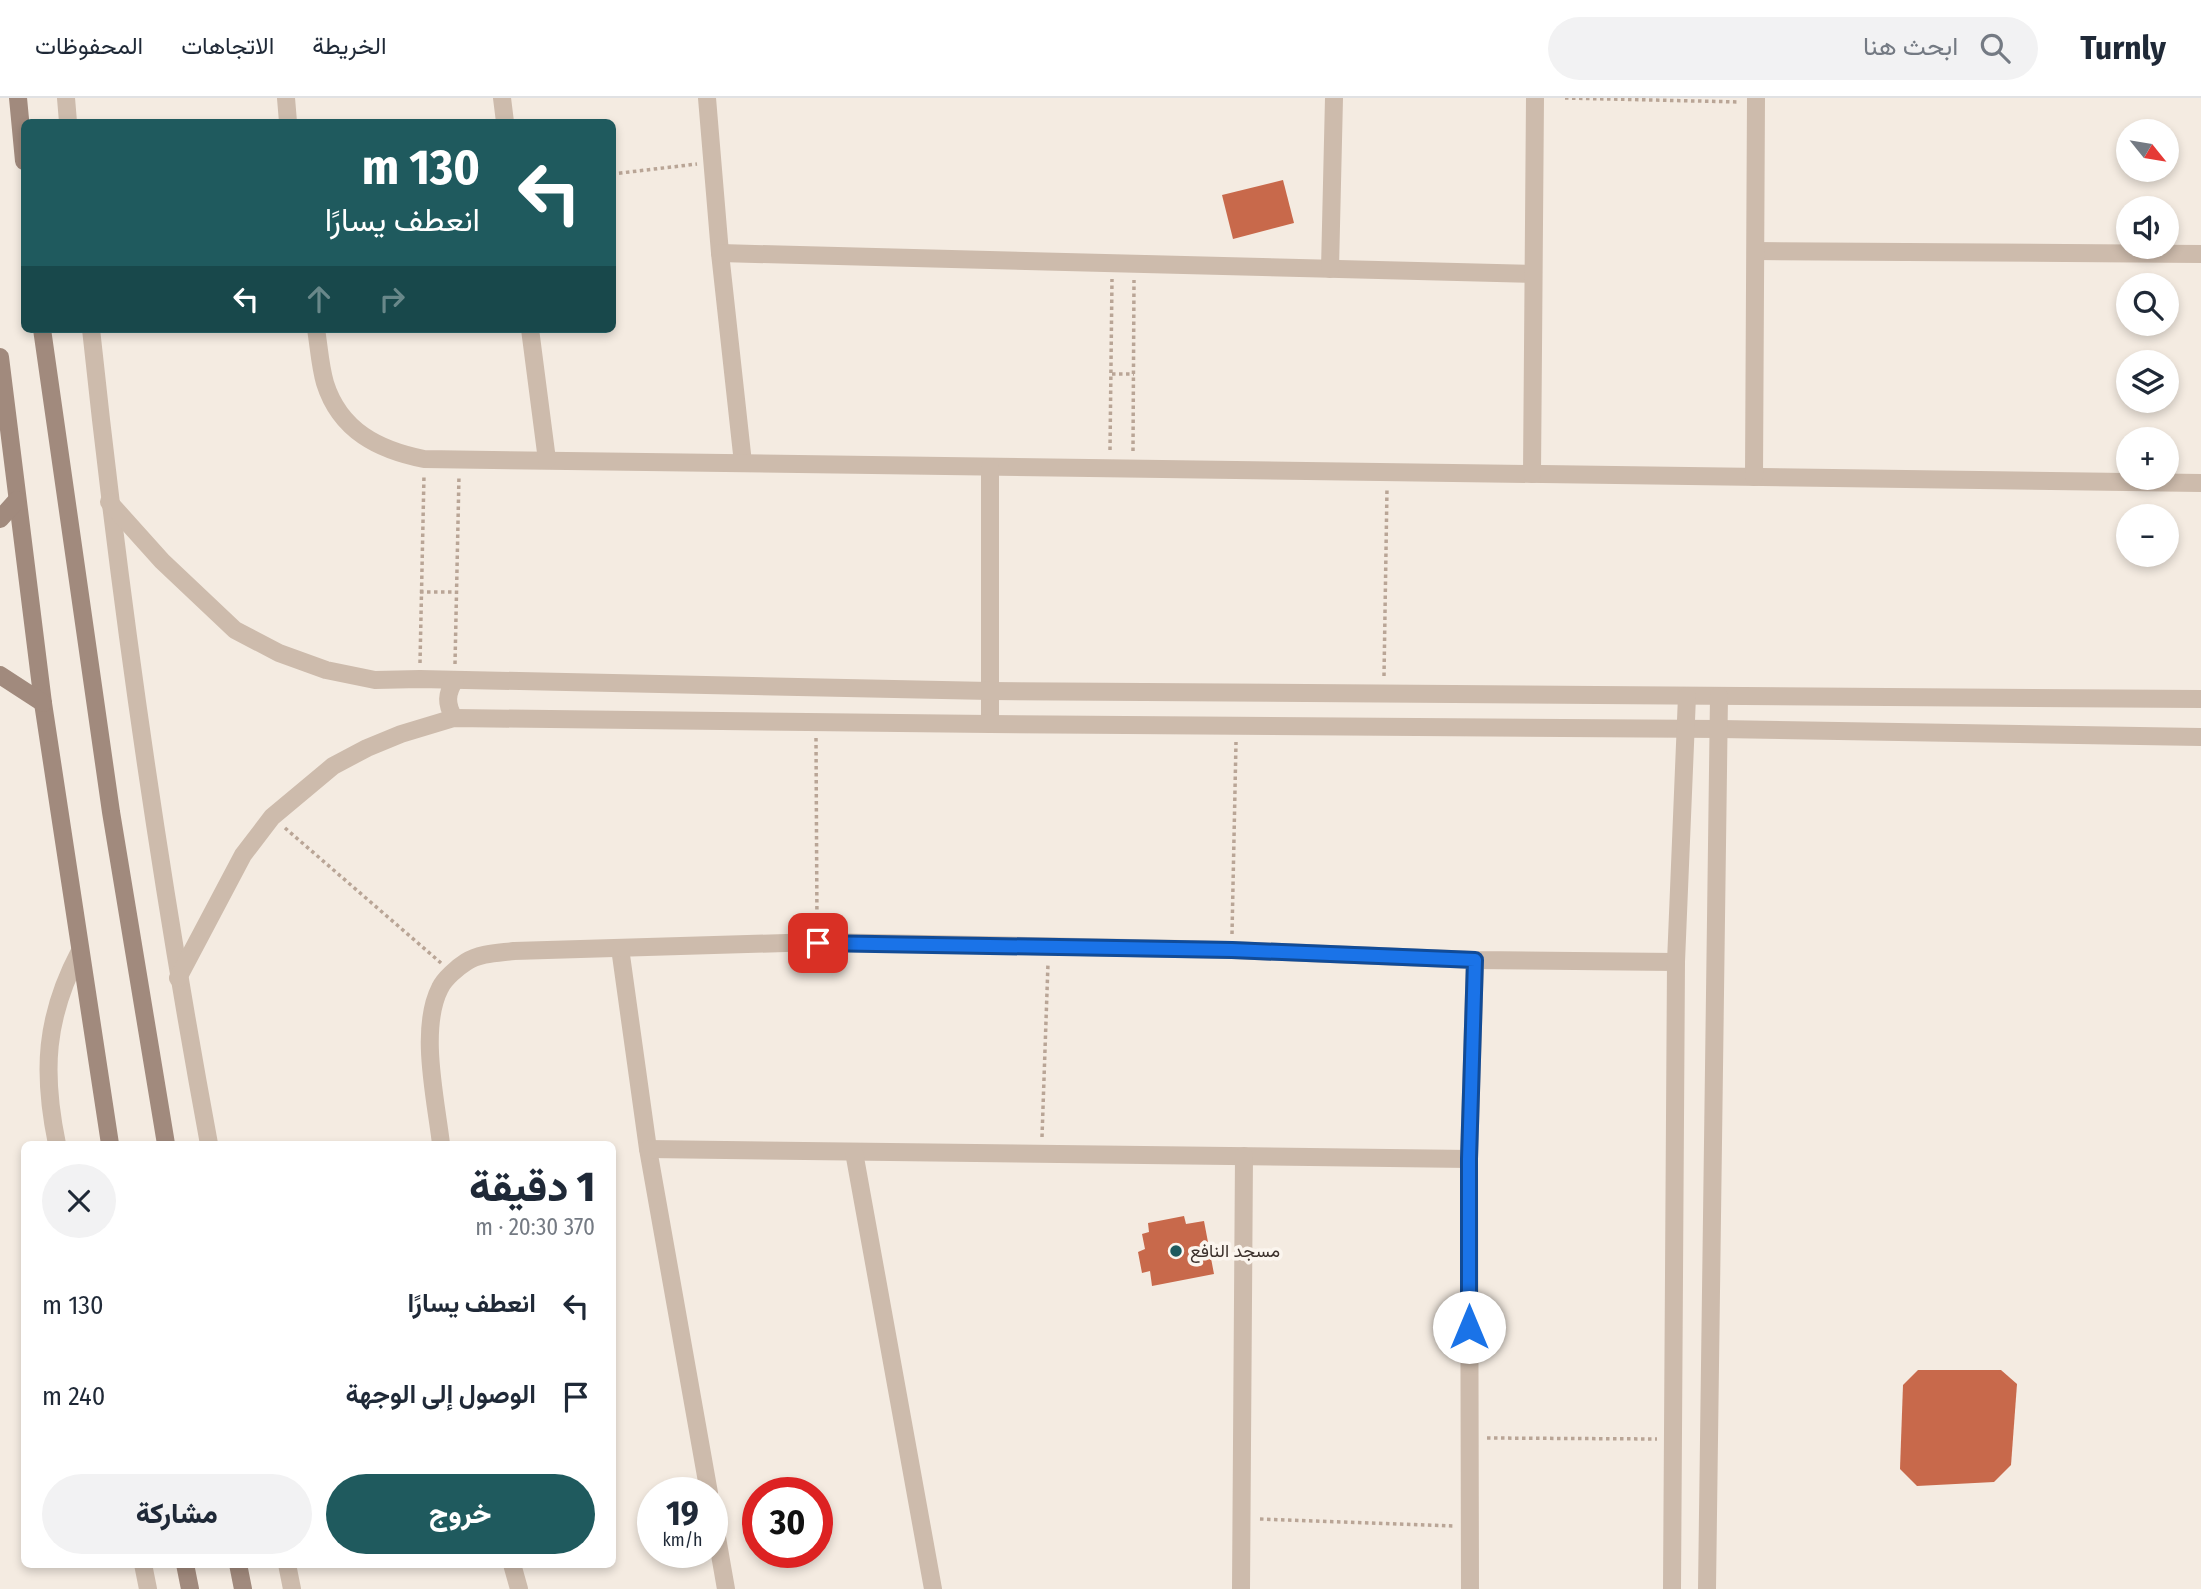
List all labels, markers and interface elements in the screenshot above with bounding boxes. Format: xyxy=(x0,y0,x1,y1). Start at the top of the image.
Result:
search box xyxy=(1548,17,2038,80)
text: Turnly xyxy=(2080,28,2166,68)
icon: search xyxy=(1976,29,2014,67)
text: ابحث هنا xyxy=(1863,31,1958,62)
text: المحفوظات xyxy=(35,32,143,60)
text: الاتجاهات xyxy=(181,32,274,60)
text: الخريطة xyxy=(312,32,387,60)
north arrow xyxy=(2116,119,2179,182)
map controls xyxy=(2116,119,2179,567)
text: 130 m xyxy=(362,138,480,197)
icon: left xyxy=(504,147,595,238)
button: sound xyxy=(2116,196,2179,259)
text: انعطف يسارًا xyxy=(325,201,480,239)
button: search xyxy=(2116,273,2179,336)
icon: left xyxy=(227,280,265,318)
icon: ahead xyxy=(300,280,338,318)
icon: right xyxy=(373,280,411,318)
button: layers xyxy=(2116,350,2179,413)
button: + xyxy=(2116,427,2179,490)
button: − xyxy=(2116,504,2179,567)
pin xyxy=(788,913,848,973)
icon: arrive xyxy=(799,924,837,962)
text: 1 دقيقة xyxy=(469,1162,595,1212)
button: close xyxy=(42,1164,116,1238)
text: 370 m · 20:30 xyxy=(475,1213,595,1241)
place label: مسجد النافع xyxy=(1190,1240,1280,1263)
marker: مسجد النافع xyxy=(1168,1243,1184,1259)
icon: left xyxy=(557,1287,595,1325)
text: انعطف يسارًا xyxy=(408,1288,536,1319)
text: 130 m xyxy=(42,1290,104,1321)
position arrow xyxy=(1432,1290,1506,1364)
icon: arrive xyxy=(557,1378,595,1416)
text: الوصول إلى الوجهة xyxy=(345,1379,536,1410)
text: 240 m xyxy=(42,1381,105,1412)
button: مشاركة xyxy=(42,1474,312,1554)
button: خروج xyxy=(326,1474,595,1554)
speed limit sign: 30 xyxy=(742,1477,833,1568)
text: 19 xyxy=(666,1492,699,1534)
text: km/h xyxy=(662,1529,703,1551)

